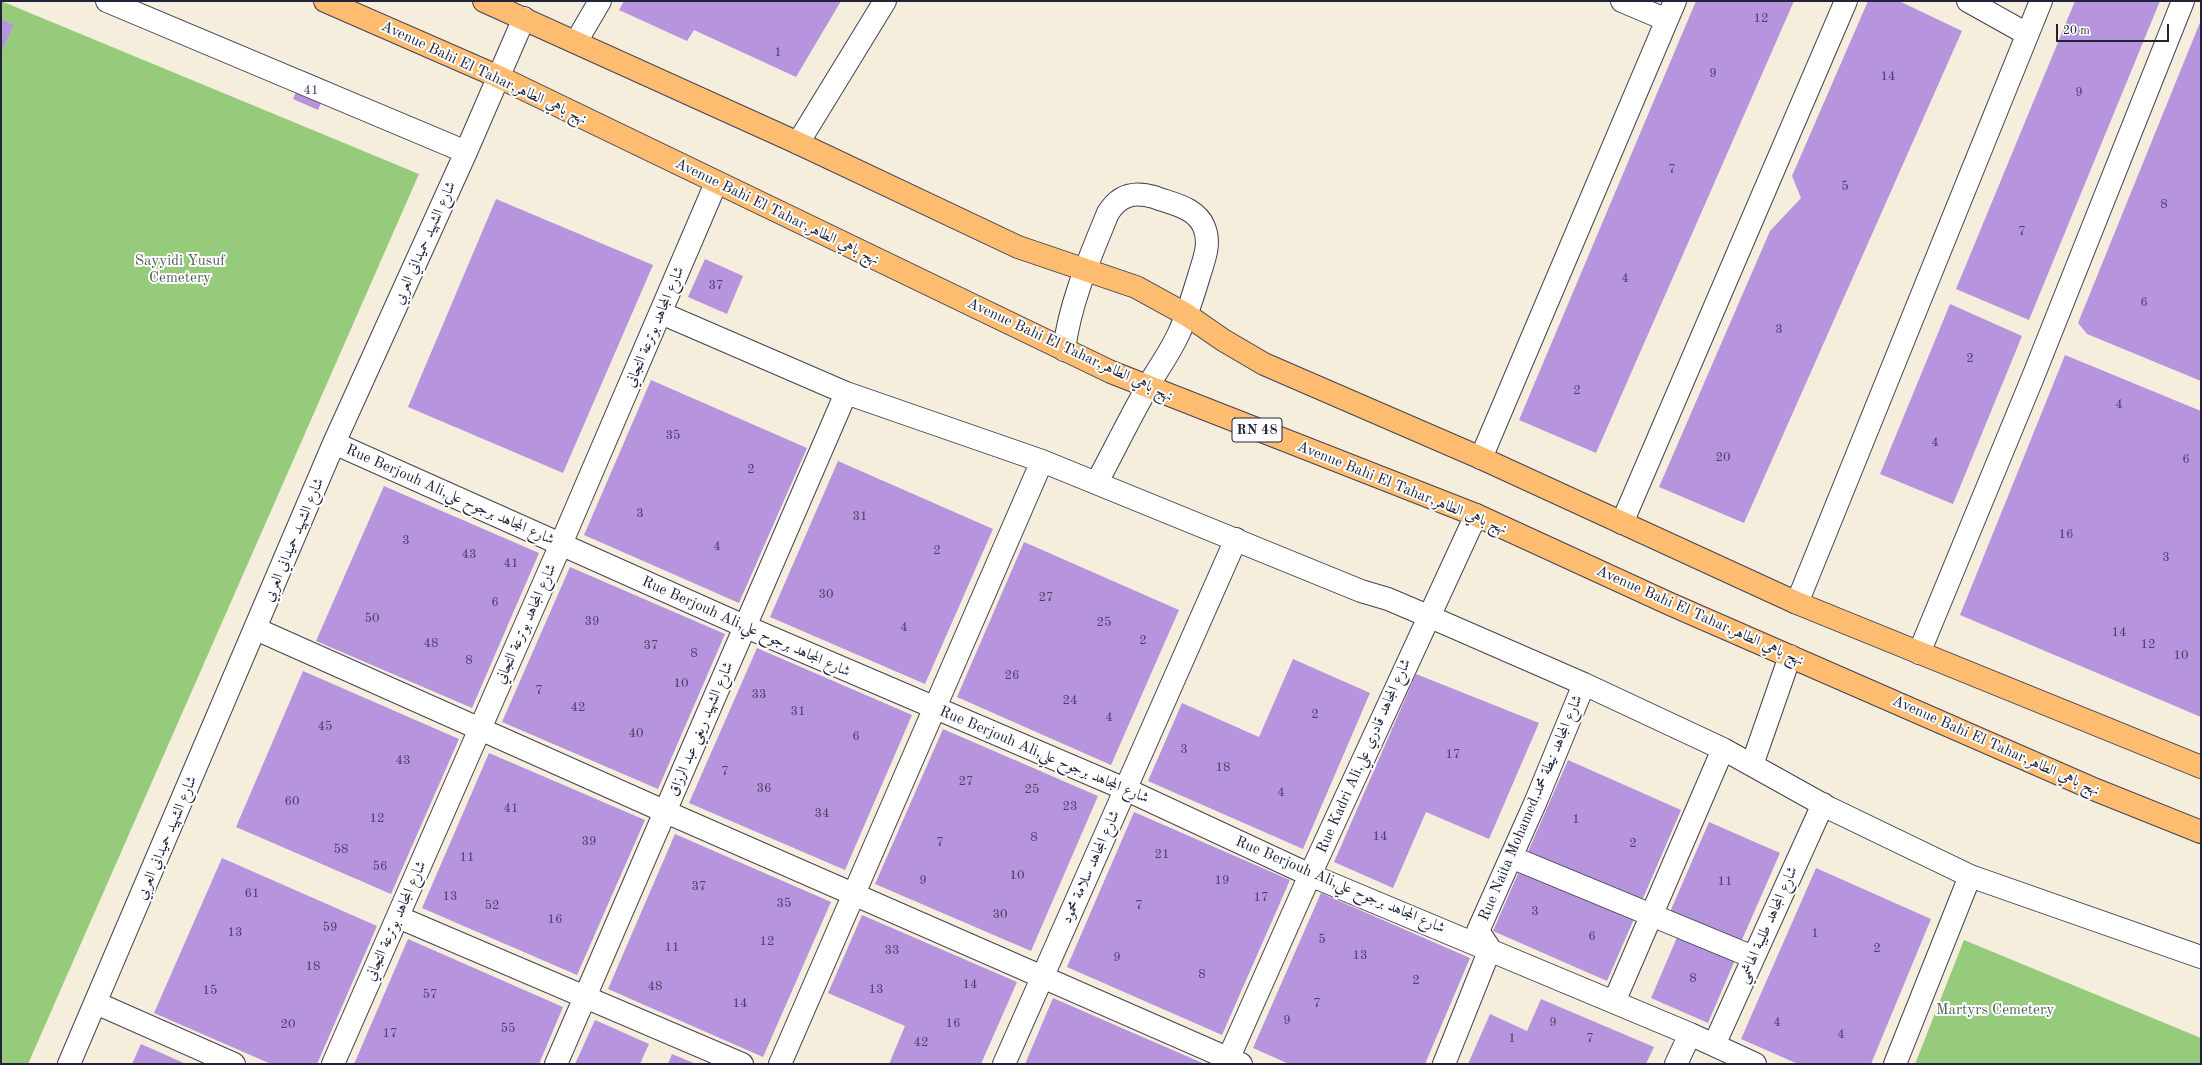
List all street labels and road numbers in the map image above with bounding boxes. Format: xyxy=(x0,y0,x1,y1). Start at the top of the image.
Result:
street label: Avenue Bahi El Tahar,نهج باهي الطاهر xyxy=(378,17,590,129)
street label: Avenue Bahi El Tahar,نهج باهي الطاهر xyxy=(672,155,882,269)
street label: شارع الشهيد حميداني العربي xyxy=(390,179,460,307)
street label: شارع المجاهد بوترعة التجاني xyxy=(621,264,689,390)
street label: Avenue Bahi El Tahar,نهج باهي الطاهر xyxy=(964,294,1176,406)
road number: RN 48 xyxy=(1232,418,1282,442)
street label: Avenue Bahi El Tahar,نهج باهي الطاهر xyxy=(1294,438,1510,538)
street label: Rue Berjouh Ali,شارع المجاهد برجوح علي xyxy=(343,441,557,549)
street label: شارع الشهيد حميداني العربي xyxy=(260,475,328,605)
street label: شارع المجاهد بوترعة التجاني xyxy=(491,561,561,687)
street label: Avenue Bahi El Tahar,نهج باهي الطاهر xyxy=(1594,562,1806,670)
street label: Rue Berjouh Ali,شارع المجاهد برجوح علي xyxy=(639,573,853,681)
street label: Rue Kadri Ali,شارع المجاهد قادري علي xyxy=(1313,656,1415,856)
street label: شارع الشهيد ريغي عبد الرزاق xyxy=(665,659,737,799)
street label: Rue Naita Mohamed,شارع المجاهد نيطة محمد xyxy=(1475,692,1587,924)
street label: Avenue Bahi El Tahar,نهج باهي الطاهر xyxy=(1890,692,2102,800)
street label: Rue Berjouh Ali,شارع المجاهد برجوح علي xyxy=(936,703,1152,807)
street label: شارع الشهيد حميداني العربي xyxy=(133,773,201,903)
street label: شارع المجاهد سلامة محمود xyxy=(1058,808,1124,926)
street label: Rue Berjouh Ali,شارع المجاهد برجوح علي xyxy=(1232,833,1448,937)
street label: شارع المجاهد بوترعة التجاني xyxy=(361,858,431,984)
street label: شارع المجاهد طليبة الهاشمي xyxy=(1734,864,1802,986)

